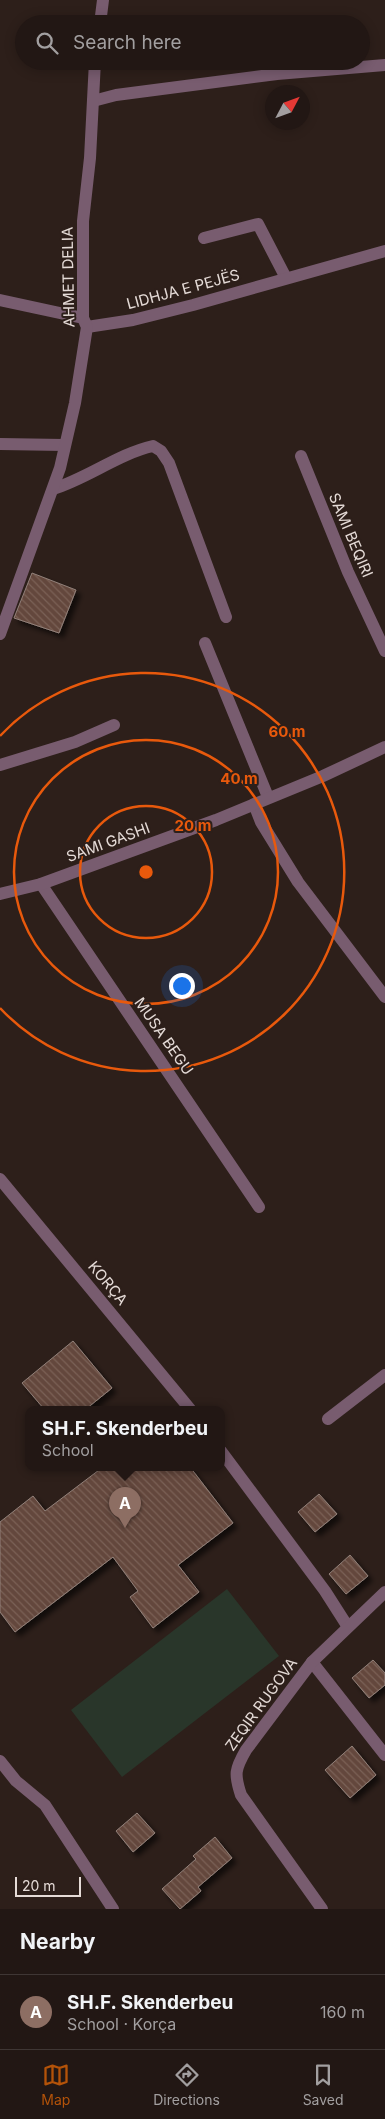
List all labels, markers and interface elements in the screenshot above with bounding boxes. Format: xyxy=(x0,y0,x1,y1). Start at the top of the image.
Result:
search box xyxy=(15,15,370,70)
icon: search xyxy=(33,29,61,57)
text: Search here xyxy=(73,31,182,54)
north arrow xyxy=(265,85,310,130)
street label: AHMET DELIA xyxy=(58,227,78,327)
street label: LIDHJA E PEJËS xyxy=(124,265,242,313)
street label: SAMI BEQIRI xyxy=(325,490,377,580)
text: 60 m xyxy=(268,722,306,741)
text: 40 m xyxy=(220,769,258,788)
text: 20 m xyxy=(175,816,211,835)
street label: SAMI GASHI xyxy=(64,818,152,866)
centre of rings xyxy=(137,863,155,881)
your location xyxy=(169,973,195,999)
street label: MUSA BEGU xyxy=(130,994,198,1078)
street label: KORÇA xyxy=(84,1257,132,1309)
popup xyxy=(25,1406,225,1471)
text: SH.F. Skenderbeu xyxy=(42,1417,208,1440)
text: School xyxy=(42,1440,94,1460)
pin: A xyxy=(109,1487,141,1528)
street label: ZEQIR RUGOVA xyxy=(221,1654,301,1754)
scale bar xyxy=(15,1874,81,1897)
text: 20 m xyxy=(22,1877,56,1894)
text: Nearby xyxy=(20,1929,95,1954)
text: SH.F. Skenderbeu xyxy=(67,1991,233,2014)
text: A xyxy=(30,2002,42,2022)
text: 160 m xyxy=(320,2002,365,2022)
text: School · Korça xyxy=(67,2014,176,2034)
tab: Map xyxy=(41,2061,70,2108)
tab: Directions xyxy=(153,2061,220,2108)
tab: Saved xyxy=(303,2061,344,2108)

